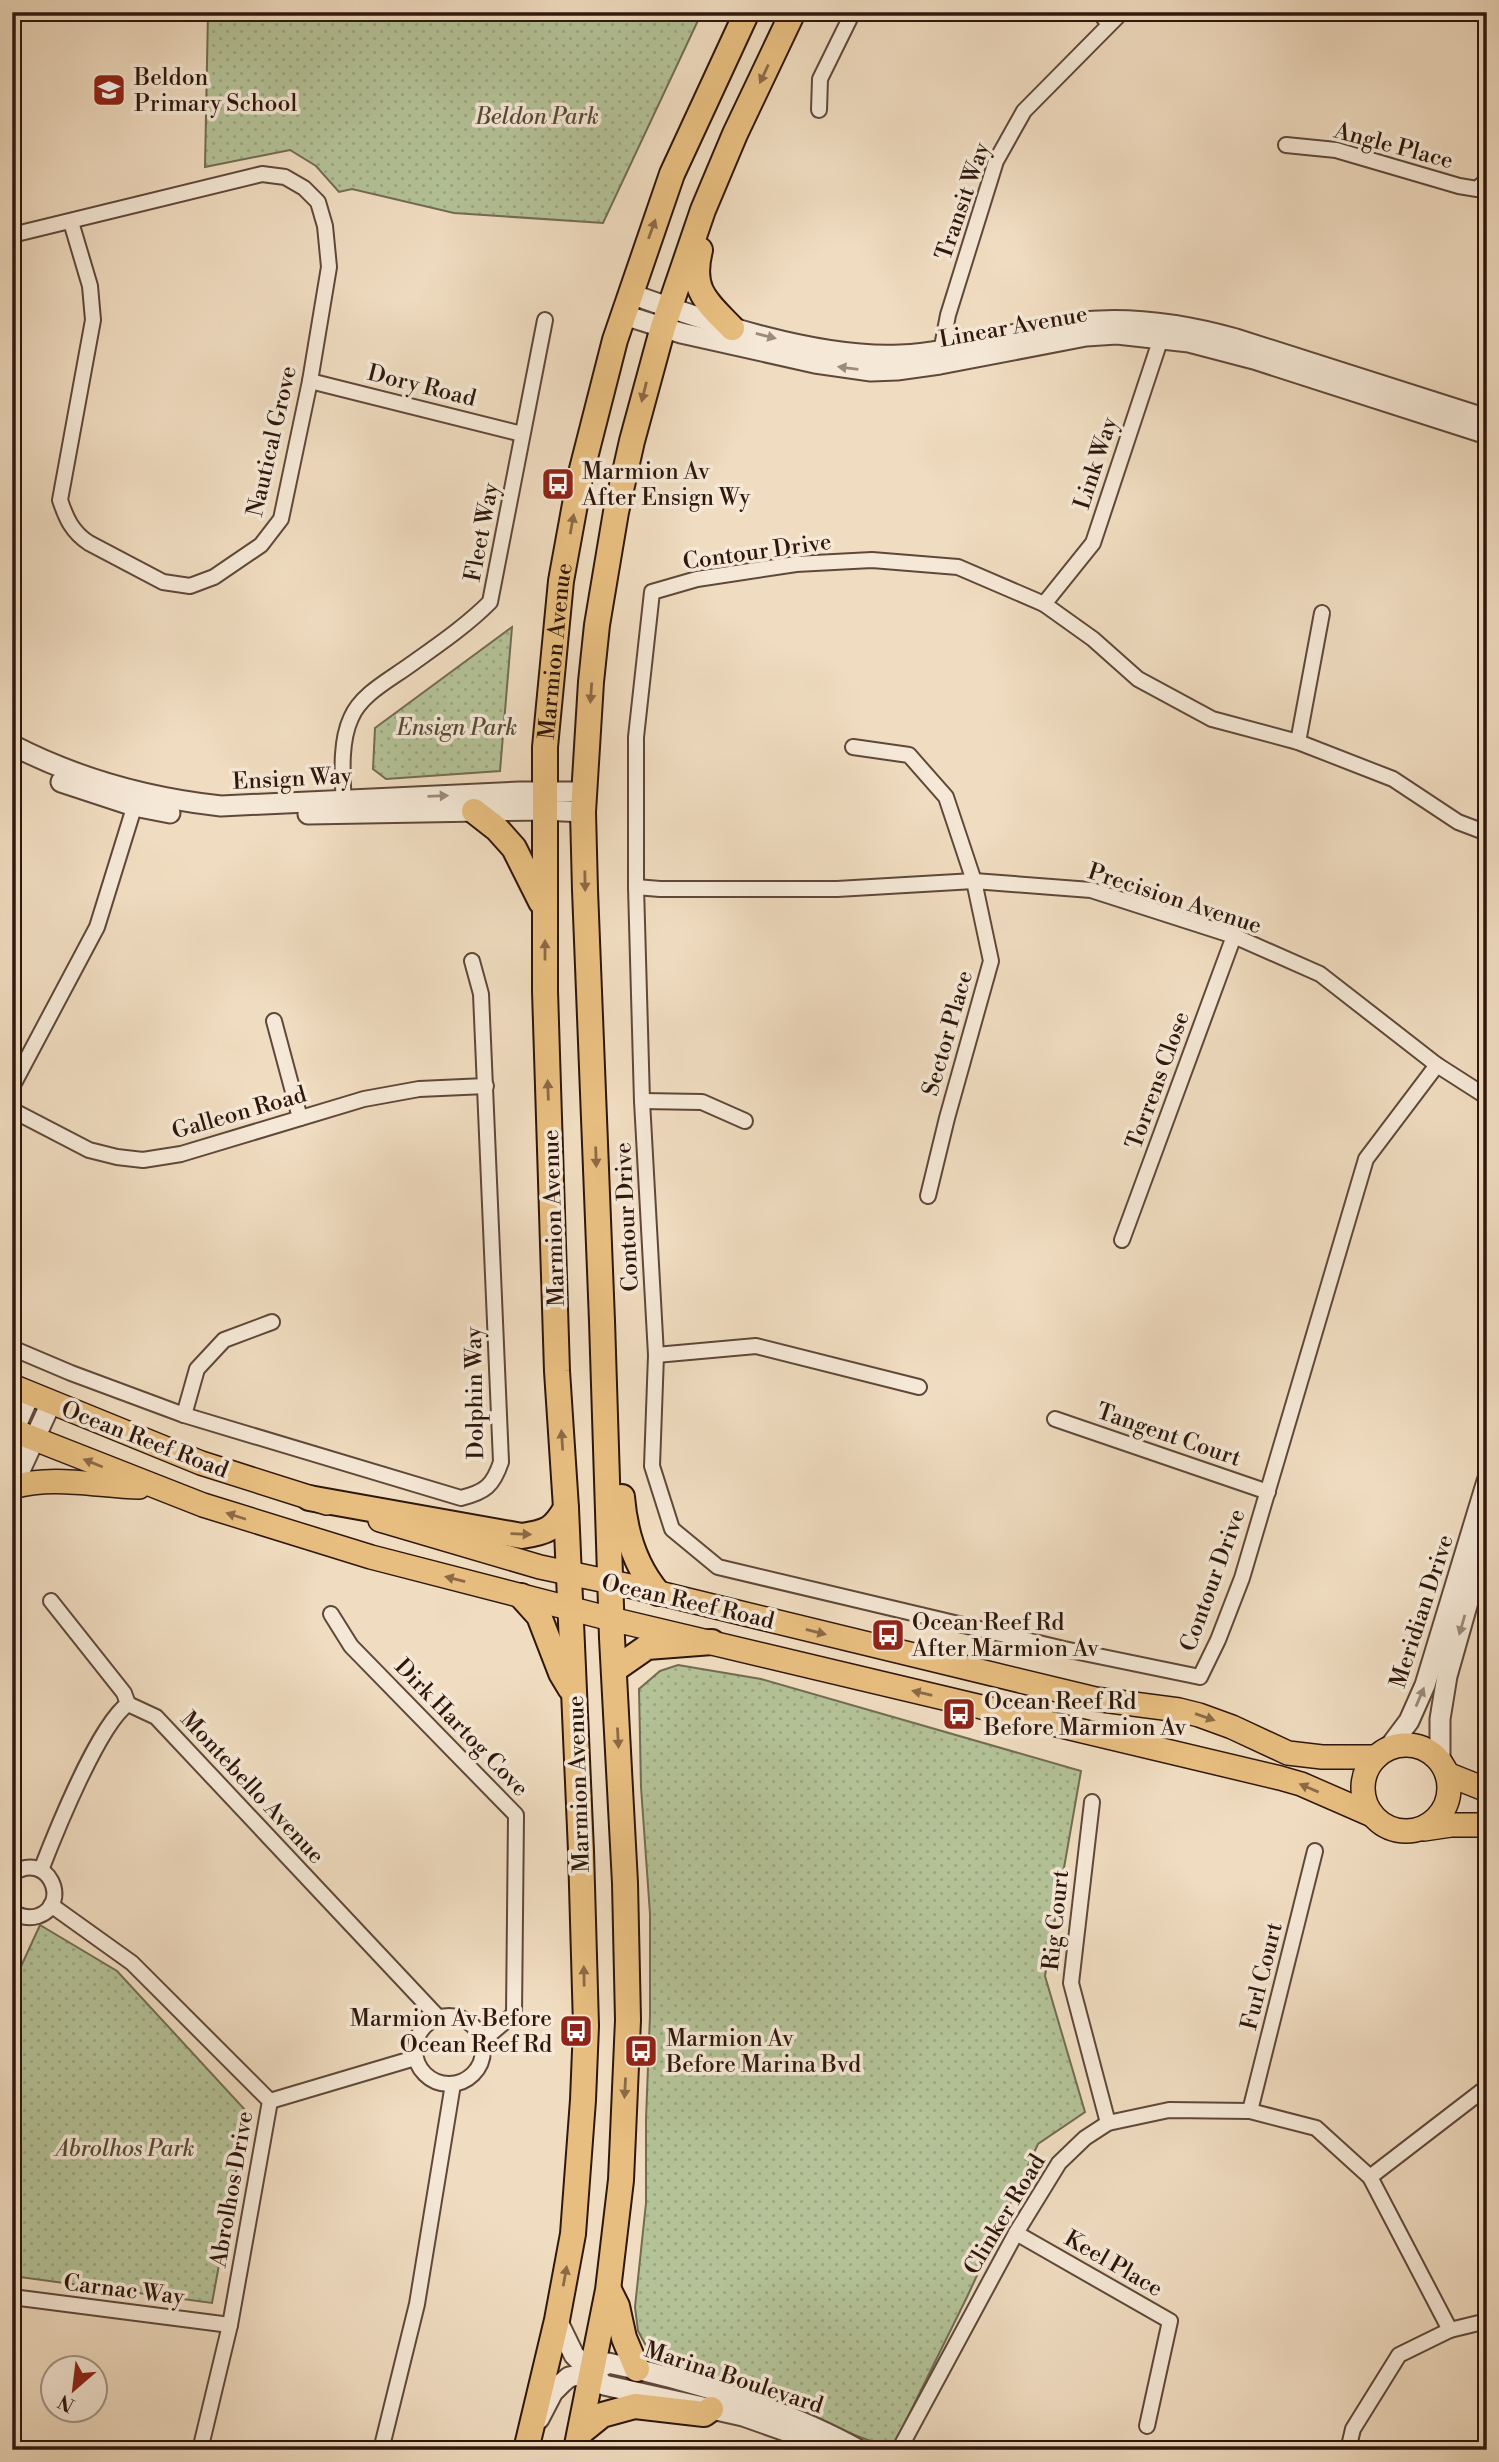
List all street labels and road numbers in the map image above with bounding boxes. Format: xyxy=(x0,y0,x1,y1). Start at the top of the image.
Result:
street label: Angle Place xyxy=(1330,116,1456,175)
street label: Transit Way xyxy=(930,138,996,264)
street label: Linear Avenue xyxy=(937,300,1090,354)
street label: Dory Road xyxy=(365,359,479,413)
street label: Nautical Grove xyxy=(241,363,303,519)
street label: Link Way xyxy=(1068,413,1124,513)
street label: Fleet Way xyxy=(459,480,505,584)
street label: Contour Drive xyxy=(681,528,833,576)
street label: Marmion Avenue xyxy=(533,560,579,741)
street label: Ensign Way xyxy=(232,762,353,796)
street label: Precision Avenue xyxy=(1084,858,1265,940)
street label: Sector Place xyxy=(917,967,979,1099)
street label: Torrens Close xyxy=(1120,1008,1196,1153)
street label: Galleon Road xyxy=(169,1080,310,1146)
street label: Marmion Avenue xyxy=(537,1129,571,1307)
street label: Contour Drive xyxy=(609,1142,645,1292)
street label: Dolphin Way xyxy=(460,1326,490,1460)
street label: Ocean Reef Road xyxy=(57,1395,232,1485)
street label: Tangent Court xyxy=(1093,1397,1244,1473)
street label: Contour Drive xyxy=(1174,1505,1252,1655)
street label: Meridian Drive xyxy=(1384,1531,1460,1691)
street label: Ocean Reef Road xyxy=(599,1568,777,1635)
street label: Dirk Hartog Cove xyxy=(388,1653,534,1802)
street label: Marmion Avenue xyxy=(562,1695,596,1873)
street label: Montebello Avenue xyxy=(174,1706,330,1870)
street label: Rig Court xyxy=(1037,1869,1075,1972)
street label: Furl Court xyxy=(1235,1920,1289,2033)
street label: Abrolhos Drive xyxy=(204,2109,259,2270)
street label: Clinker Road xyxy=(958,2149,1052,2280)
street label: Keel Place xyxy=(1059,2225,1168,2303)
street label: Carnac Way xyxy=(62,2269,187,2311)
street label: Marina Boulevard xyxy=(641,2336,827,2420)

